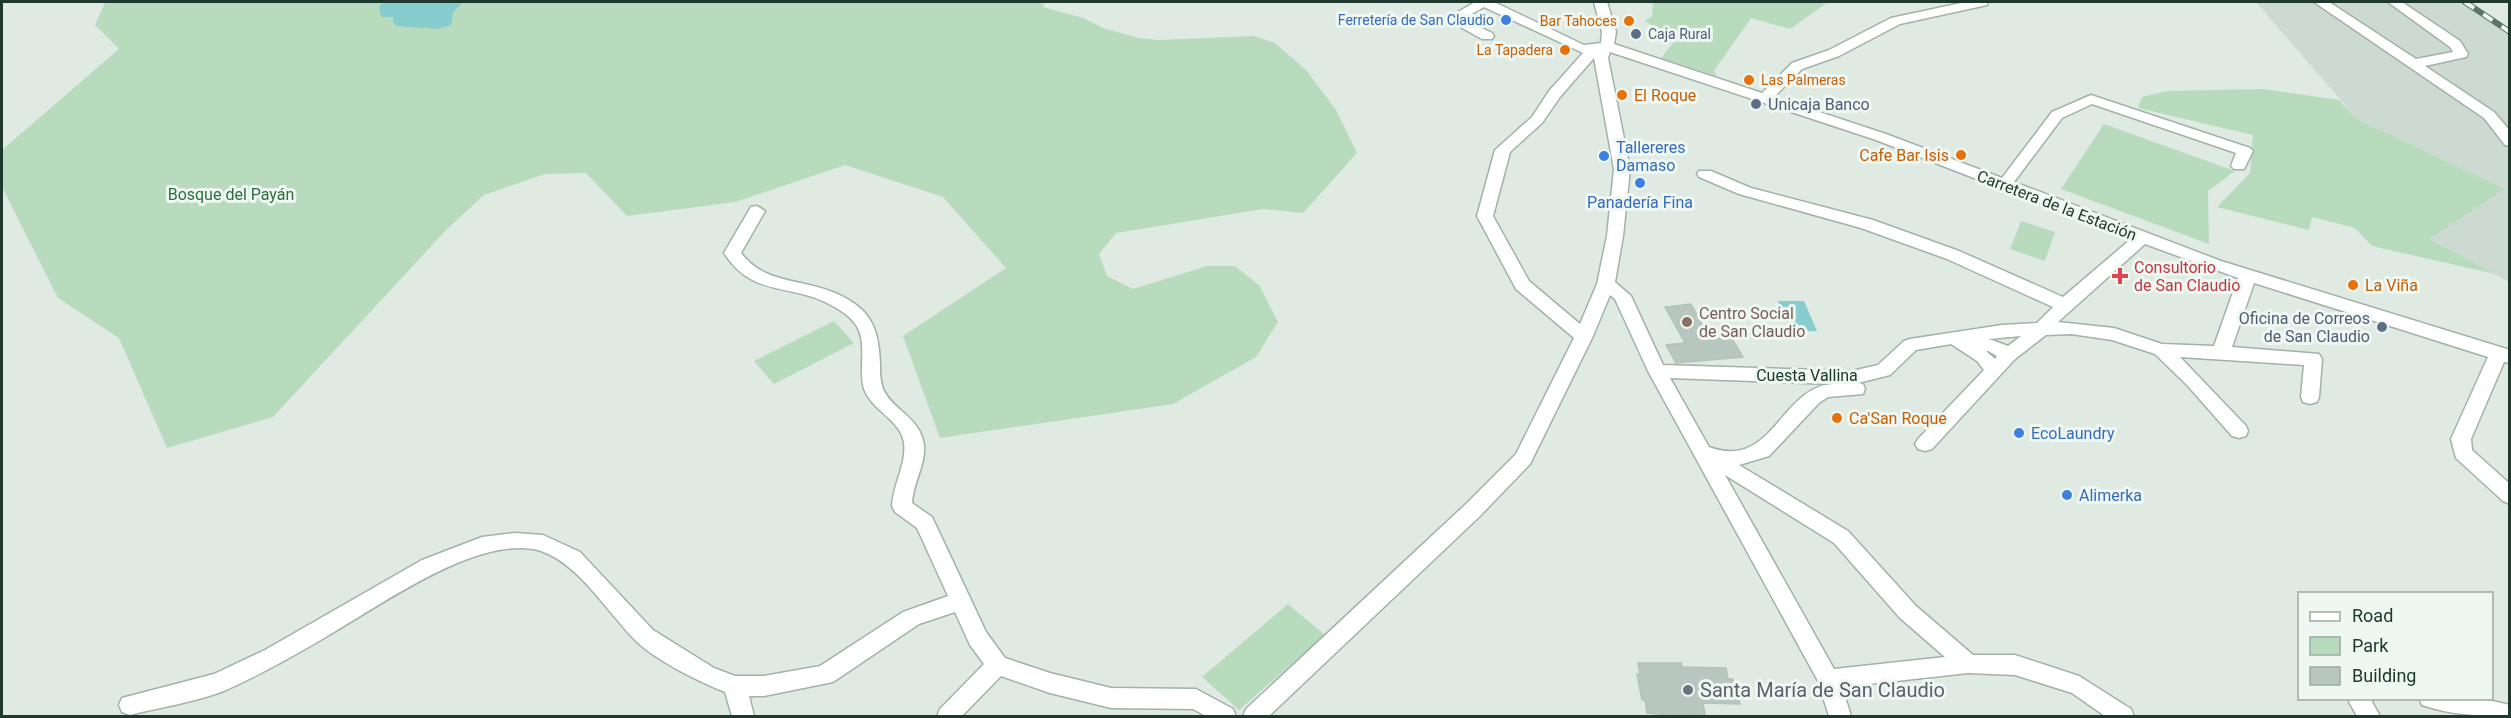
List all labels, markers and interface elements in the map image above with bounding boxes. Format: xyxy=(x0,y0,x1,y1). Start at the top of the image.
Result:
place label: Ferretería de San Claudio xyxy=(1338,12,1494,28)
marker: Ferretería de San Claudio xyxy=(1499,13,1513,27)
place label: Bar Tahoces xyxy=(1540,13,1617,29)
marker: Bar Tahoces xyxy=(1622,14,1636,28)
place label: Caja Rural xyxy=(1648,26,1711,42)
marker: Caja Rural xyxy=(1629,27,1643,41)
place label: La Tapadera xyxy=(1477,42,1553,58)
marker: La Tapadera xyxy=(1558,43,1572,57)
place label: Las Palmeras xyxy=(1761,72,1846,88)
marker: Las Palmeras xyxy=(1742,73,1756,87)
place label: El Roque xyxy=(1634,86,1696,105)
marker: El Roque xyxy=(1615,88,1629,102)
place label: Unicaja Banco xyxy=(1768,95,1870,114)
marker: Unicaja Banco xyxy=(1749,97,1763,111)
place label: Tallereres Damaso xyxy=(1616,138,1685,175)
place label: Cafe Bar Isis xyxy=(1859,146,1949,165)
marker: Cafe Bar Isis xyxy=(1954,148,1968,162)
marker: Tallereres Damaso xyxy=(1597,149,1611,163)
street label: Carretera de la Estación xyxy=(1974,166,2139,245)
marker: Panadería Fina xyxy=(1633,176,1647,190)
park label: Bosque del Payán xyxy=(168,185,294,204)
place label: Panadería Fina xyxy=(1587,193,1693,212)
place label: Consultorio de San Claudio xyxy=(2134,258,2240,295)
marker: Consultorio de San Claudio xyxy=(2111,267,2129,285)
place label: La Viña xyxy=(2365,276,2418,295)
marker: La Viña xyxy=(2346,278,2360,292)
place label: Centro Social de San Claudio xyxy=(1699,304,1805,341)
place label: Oficina de Correos de San Claudio xyxy=(2239,309,2370,346)
marker: Centro Social de San Claudio xyxy=(1680,315,1694,329)
marker: Oficina de Correos de San Claudio xyxy=(2375,320,2389,334)
street label: Cuesta Vallina xyxy=(1756,366,1858,385)
place label: Ca'San Roque xyxy=(1849,409,1947,428)
marker: Ca'San Roque xyxy=(1830,411,1844,425)
place label: EcoLaundry xyxy=(2031,424,2115,443)
marker: EcoLaundry xyxy=(2012,426,2026,440)
place label: Alimerka xyxy=(2079,486,2142,505)
marker: Alimerka xyxy=(2060,488,2074,502)
legend xyxy=(2298,592,2493,700)
text: Road xyxy=(2352,605,2393,626)
text: Park xyxy=(2352,635,2389,656)
text: Building xyxy=(2352,665,2416,686)
place label: Santa María de San Claudio xyxy=(1700,678,1945,702)
marker: Santa María de San Claudio xyxy=(1681,683,1695,697)

